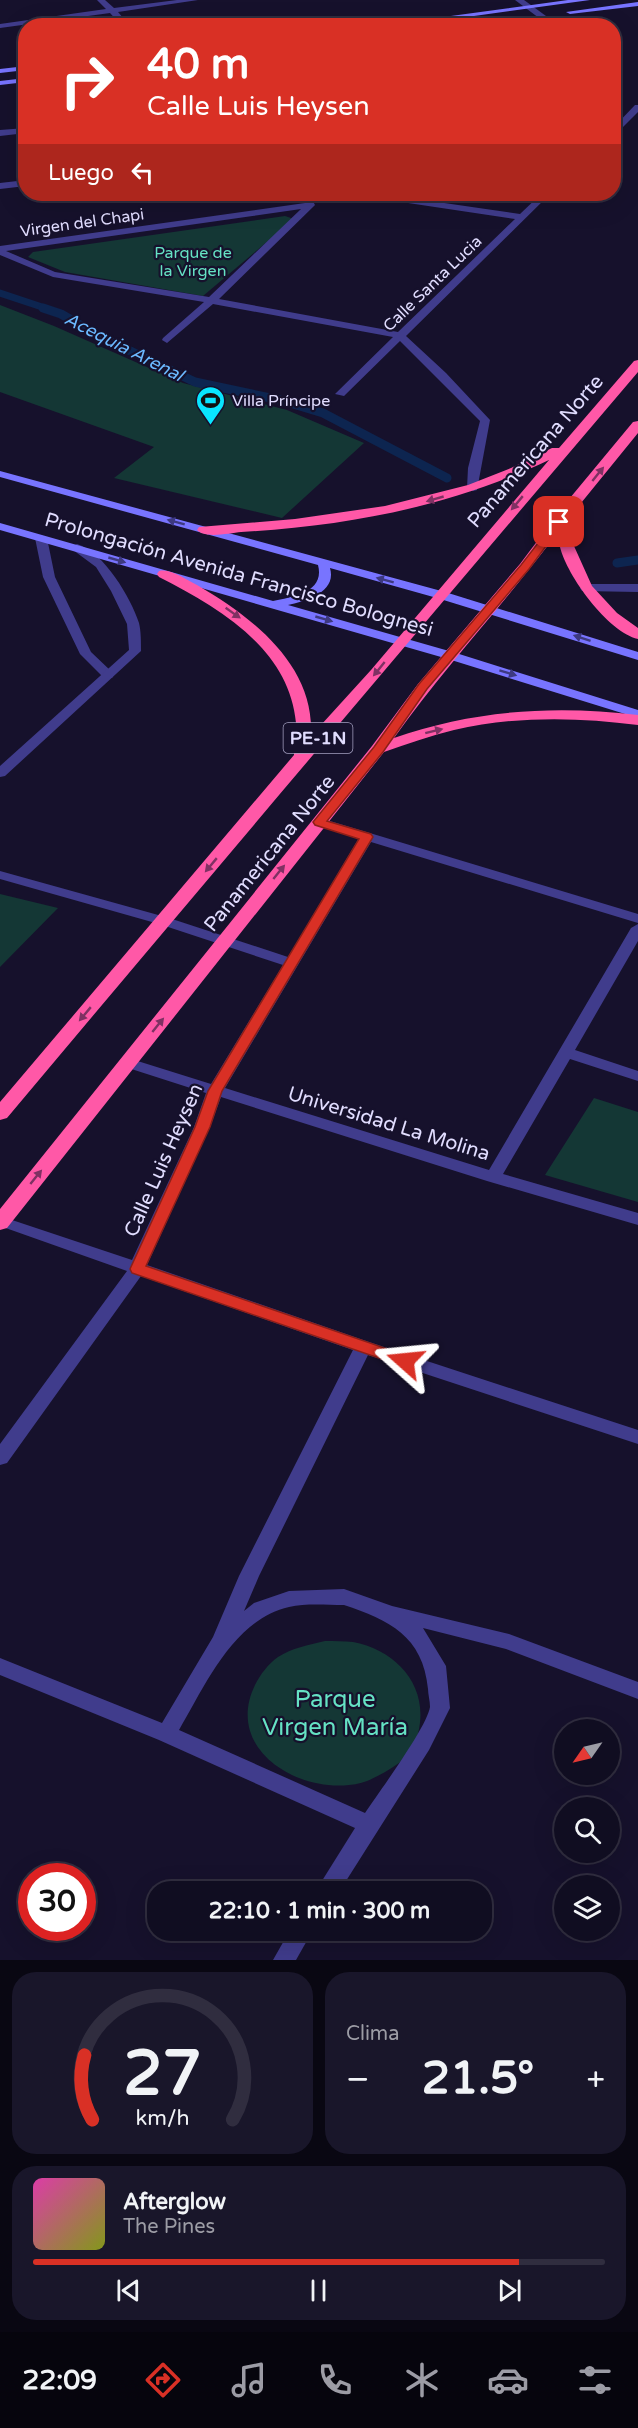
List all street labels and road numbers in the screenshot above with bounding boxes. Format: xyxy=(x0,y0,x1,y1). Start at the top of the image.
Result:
street label: Virgen del Chapi xyxy=(19,204,145,242)
street label: Calle Santa Lucia xyxy=(379,232,486,336)
street label: Panamericana Norte xyxy=(463,370,609,533)
street label: Prolongación Avenida Francisco Bolognesi xyxy=(42,508,436,642)
road number: PE-1N xyxy=(284,723,352,753)
street label: Panamericana Norte xyxy=(199,770,340,937)
street label: Calle Luis Heysen xyxy=(119,1080,208,1241)
street label: Universidad La Molina xyxy=(285,1082,493,1166)

